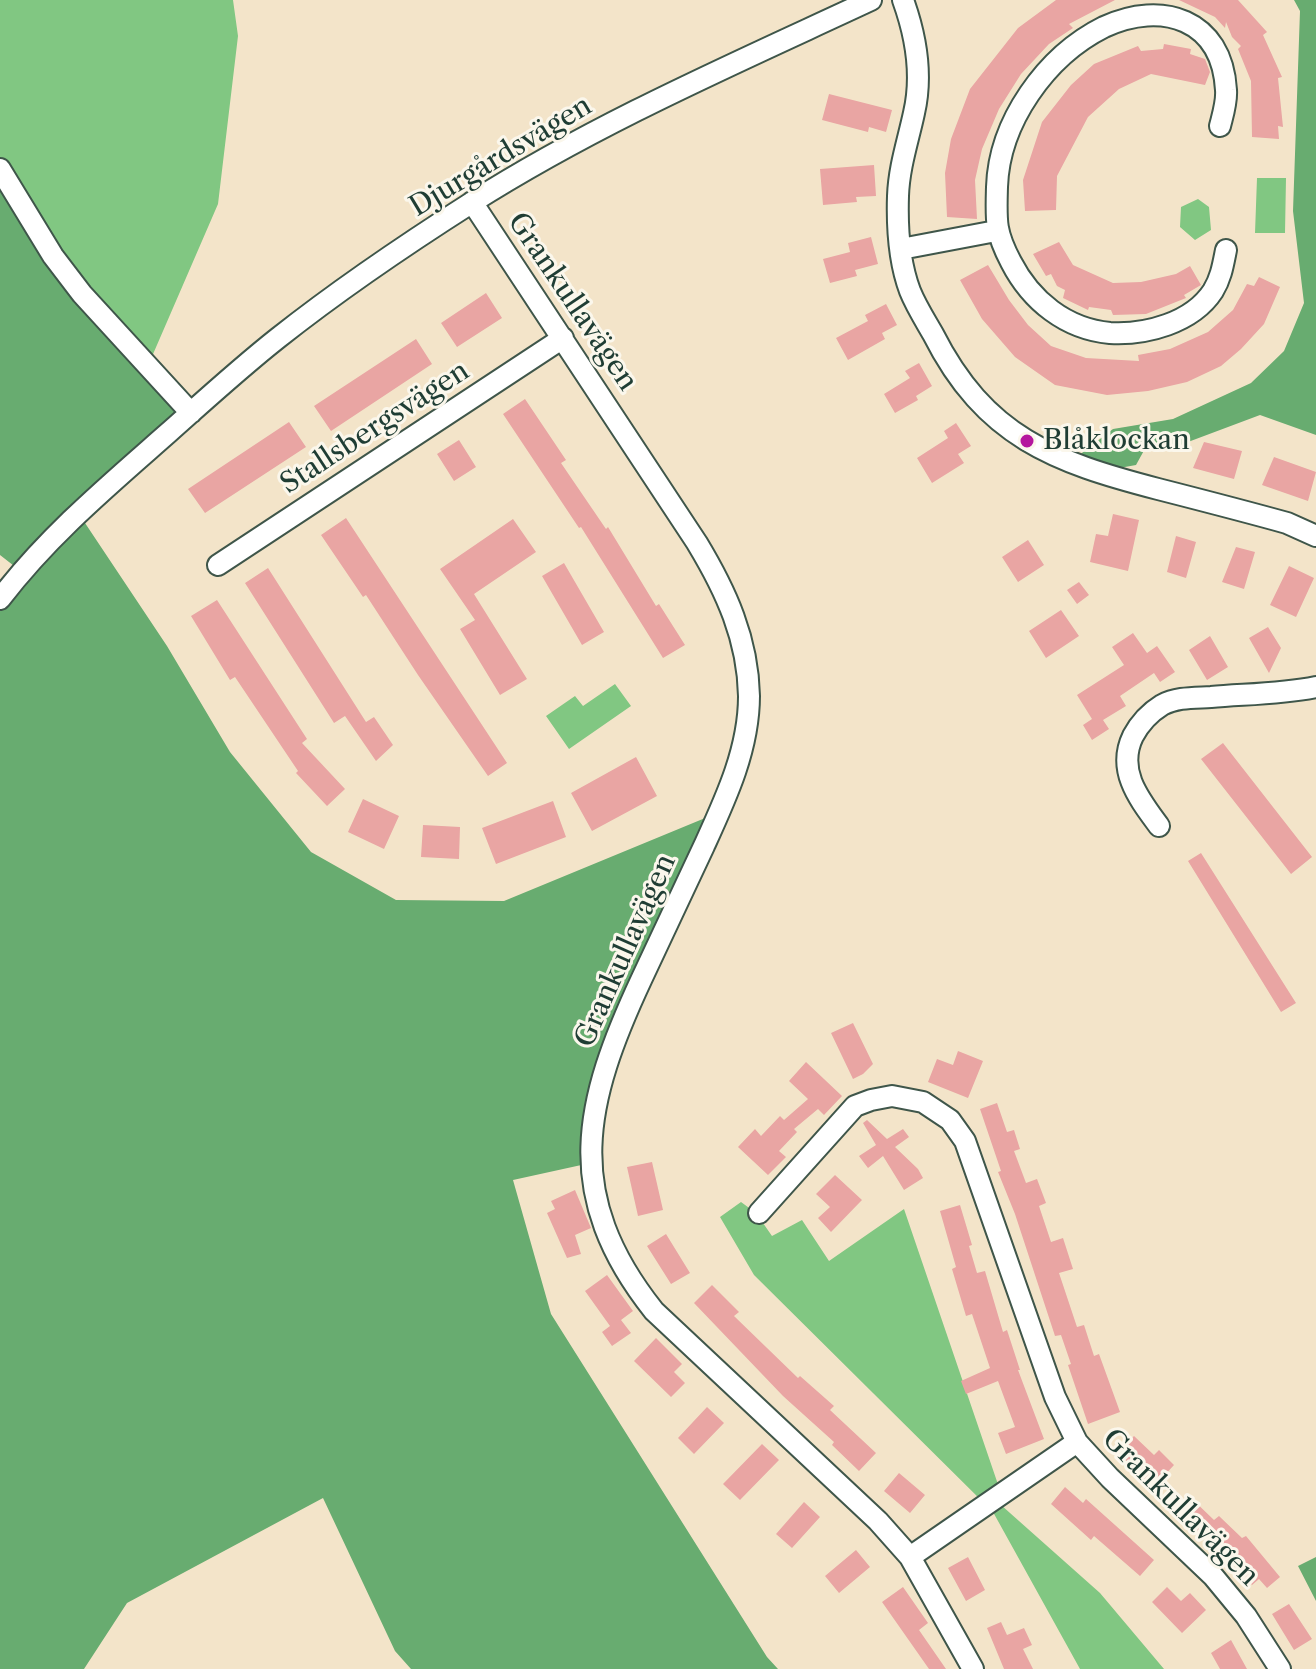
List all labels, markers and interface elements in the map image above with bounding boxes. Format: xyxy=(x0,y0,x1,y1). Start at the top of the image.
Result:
street label: Djurgårdsvägen xyxy=(404,89,598,225)
street label: Grankullavägen xyxy=(500,207,644,397)
street label: Stallsbergsvägen xyxy=(274,354,476,502)
place label: Blåklockan xyxy=(1043,424,1190,458)
marker: Blåklockan xyxy=(1018,432,1036,450)
street label: Grankullavägen xyxy=(568,849,684,1053)
street label: Grankullavägen xyxy=(1095,1423,1265,1593)

